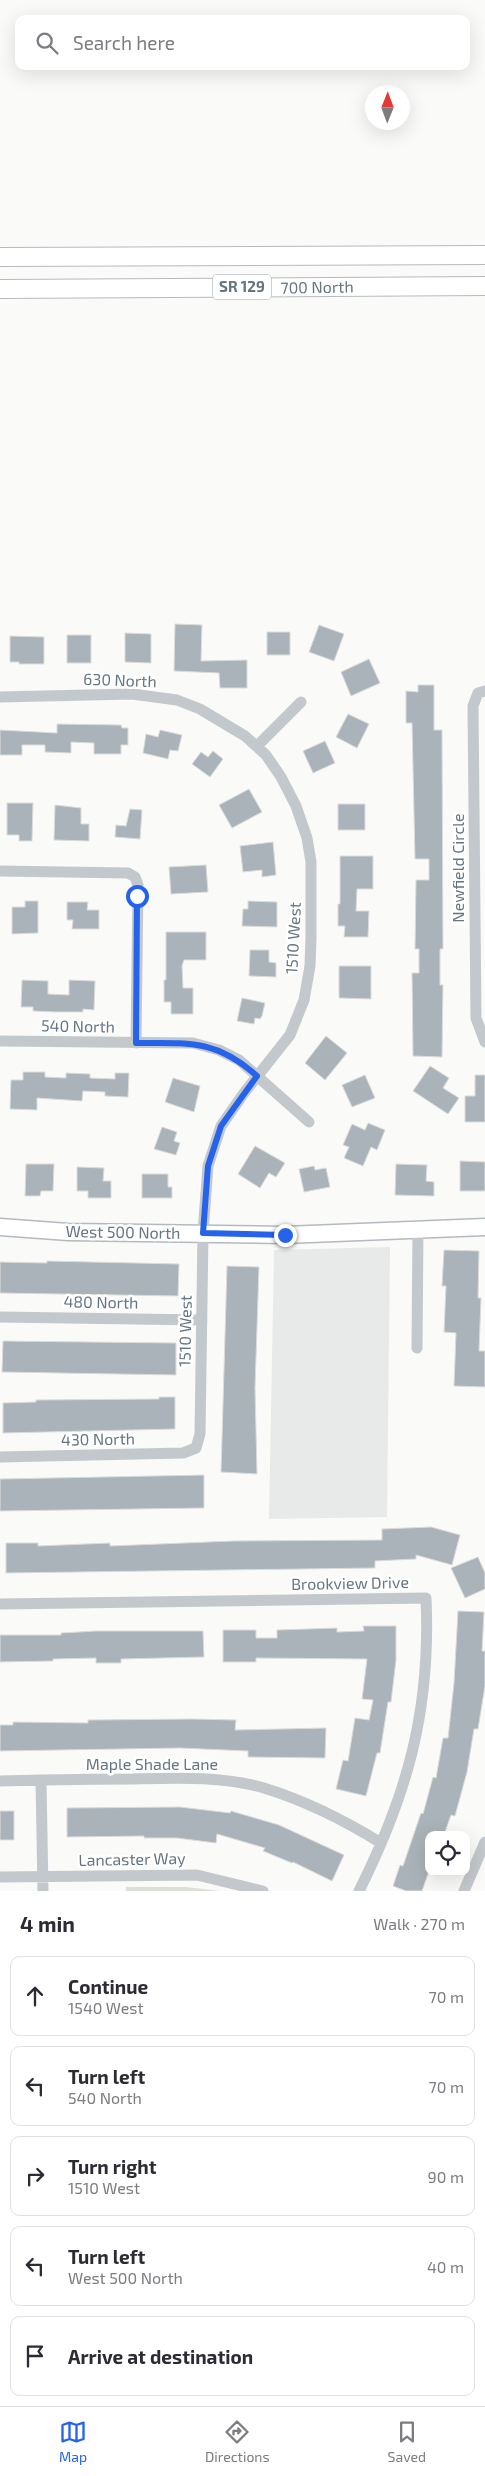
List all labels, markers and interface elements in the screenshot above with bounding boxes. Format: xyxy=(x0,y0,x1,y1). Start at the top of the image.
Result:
search box xyxy=(15,15,470,70)
icon: search xyxy=(33,29,61,57)
text: Search here xyxy=(73,31,175,54)
north arrow xyxy=(365,85,410,130)
road number: SR 129 xyxy=(213,274,271,300)
street label: 700 North xyxy=(280,276,354,297)
street label: 630 North xyxy=(83,669,157,690)
street label: Newfield Circle xyxy=(448,813,467,923)
route start xyxy=(126,885,149,908)
street label: 1510 West xyxy=(281,902,304,974)
street label: 540 North xyxy=(41,1015,115,1036)
street label: West 500 North xyxy=(65,1221,181,1242)
route end xyxy=(274,1224,297,1247)
street label: 480 North xyxy=(63,1291,139,1312)
street label: 1510 West xyxy=(174,1295,195,1367)
street label: 430 North xyxy=(61,1428,135,1449)
street label: Brookview Drive xyxy=(291,1572,409,1593)
street label: Maple Shade Lane xyxy=(86,1754,218,1773)
map controls xyxy=(425,1831,470,1876)
button: locate xyxy=(425,1831,470,1876)
street label: Lancaster Way xyxy=(78,1848,186,1869)
text: 4 min xyxy=(20,1911,75,1936)
text: Walk · 270 m xyxy=(373,1914,465,1933)
text: Continue xyxy=(68,1975,148,1998)
icon: ahead xyxy=(21,1982,49,2010)
text: 70 m xyxy=(429,1987,464,2006)
text: 1540 West xyxy=(68,1998,144,2017)
text: Turn left xyxy=(68,2065,145,2088)
icon: left xyxy=(21,2072,49,2100)
text: 70 m xyxy=(429,2077,464,2096)
text: 540 North xyxy=(68,2088,142,2107)
text: Turn right xyxy=(68,2155,156,2178)
icon: right xyxy=(21,2162,49,2190)
text: 90 m xyxy=(428,2167,464,2186)
text: 1510 West xyxy=(68,2178,140,2197)
text: Turn left xyxy=(68,2245,145,2268)
icon: left xyxy=(21,2252,49,2280)
text: 40 m xyxy=(427,2257,464,2276)
text: West 500 North xyxy=(68,2268,183,2287)
icon: arrive xyxy=(21,2342,49,2370)
text: Arrive at destination xyxy=(68,2345,253,2368)
tab: Map xyxy=(59,2418,87,2465)
tab: Directions xyxy=(205,2418,270,2465)
tab: Saved xyxy=(388,2418,426,2465)

